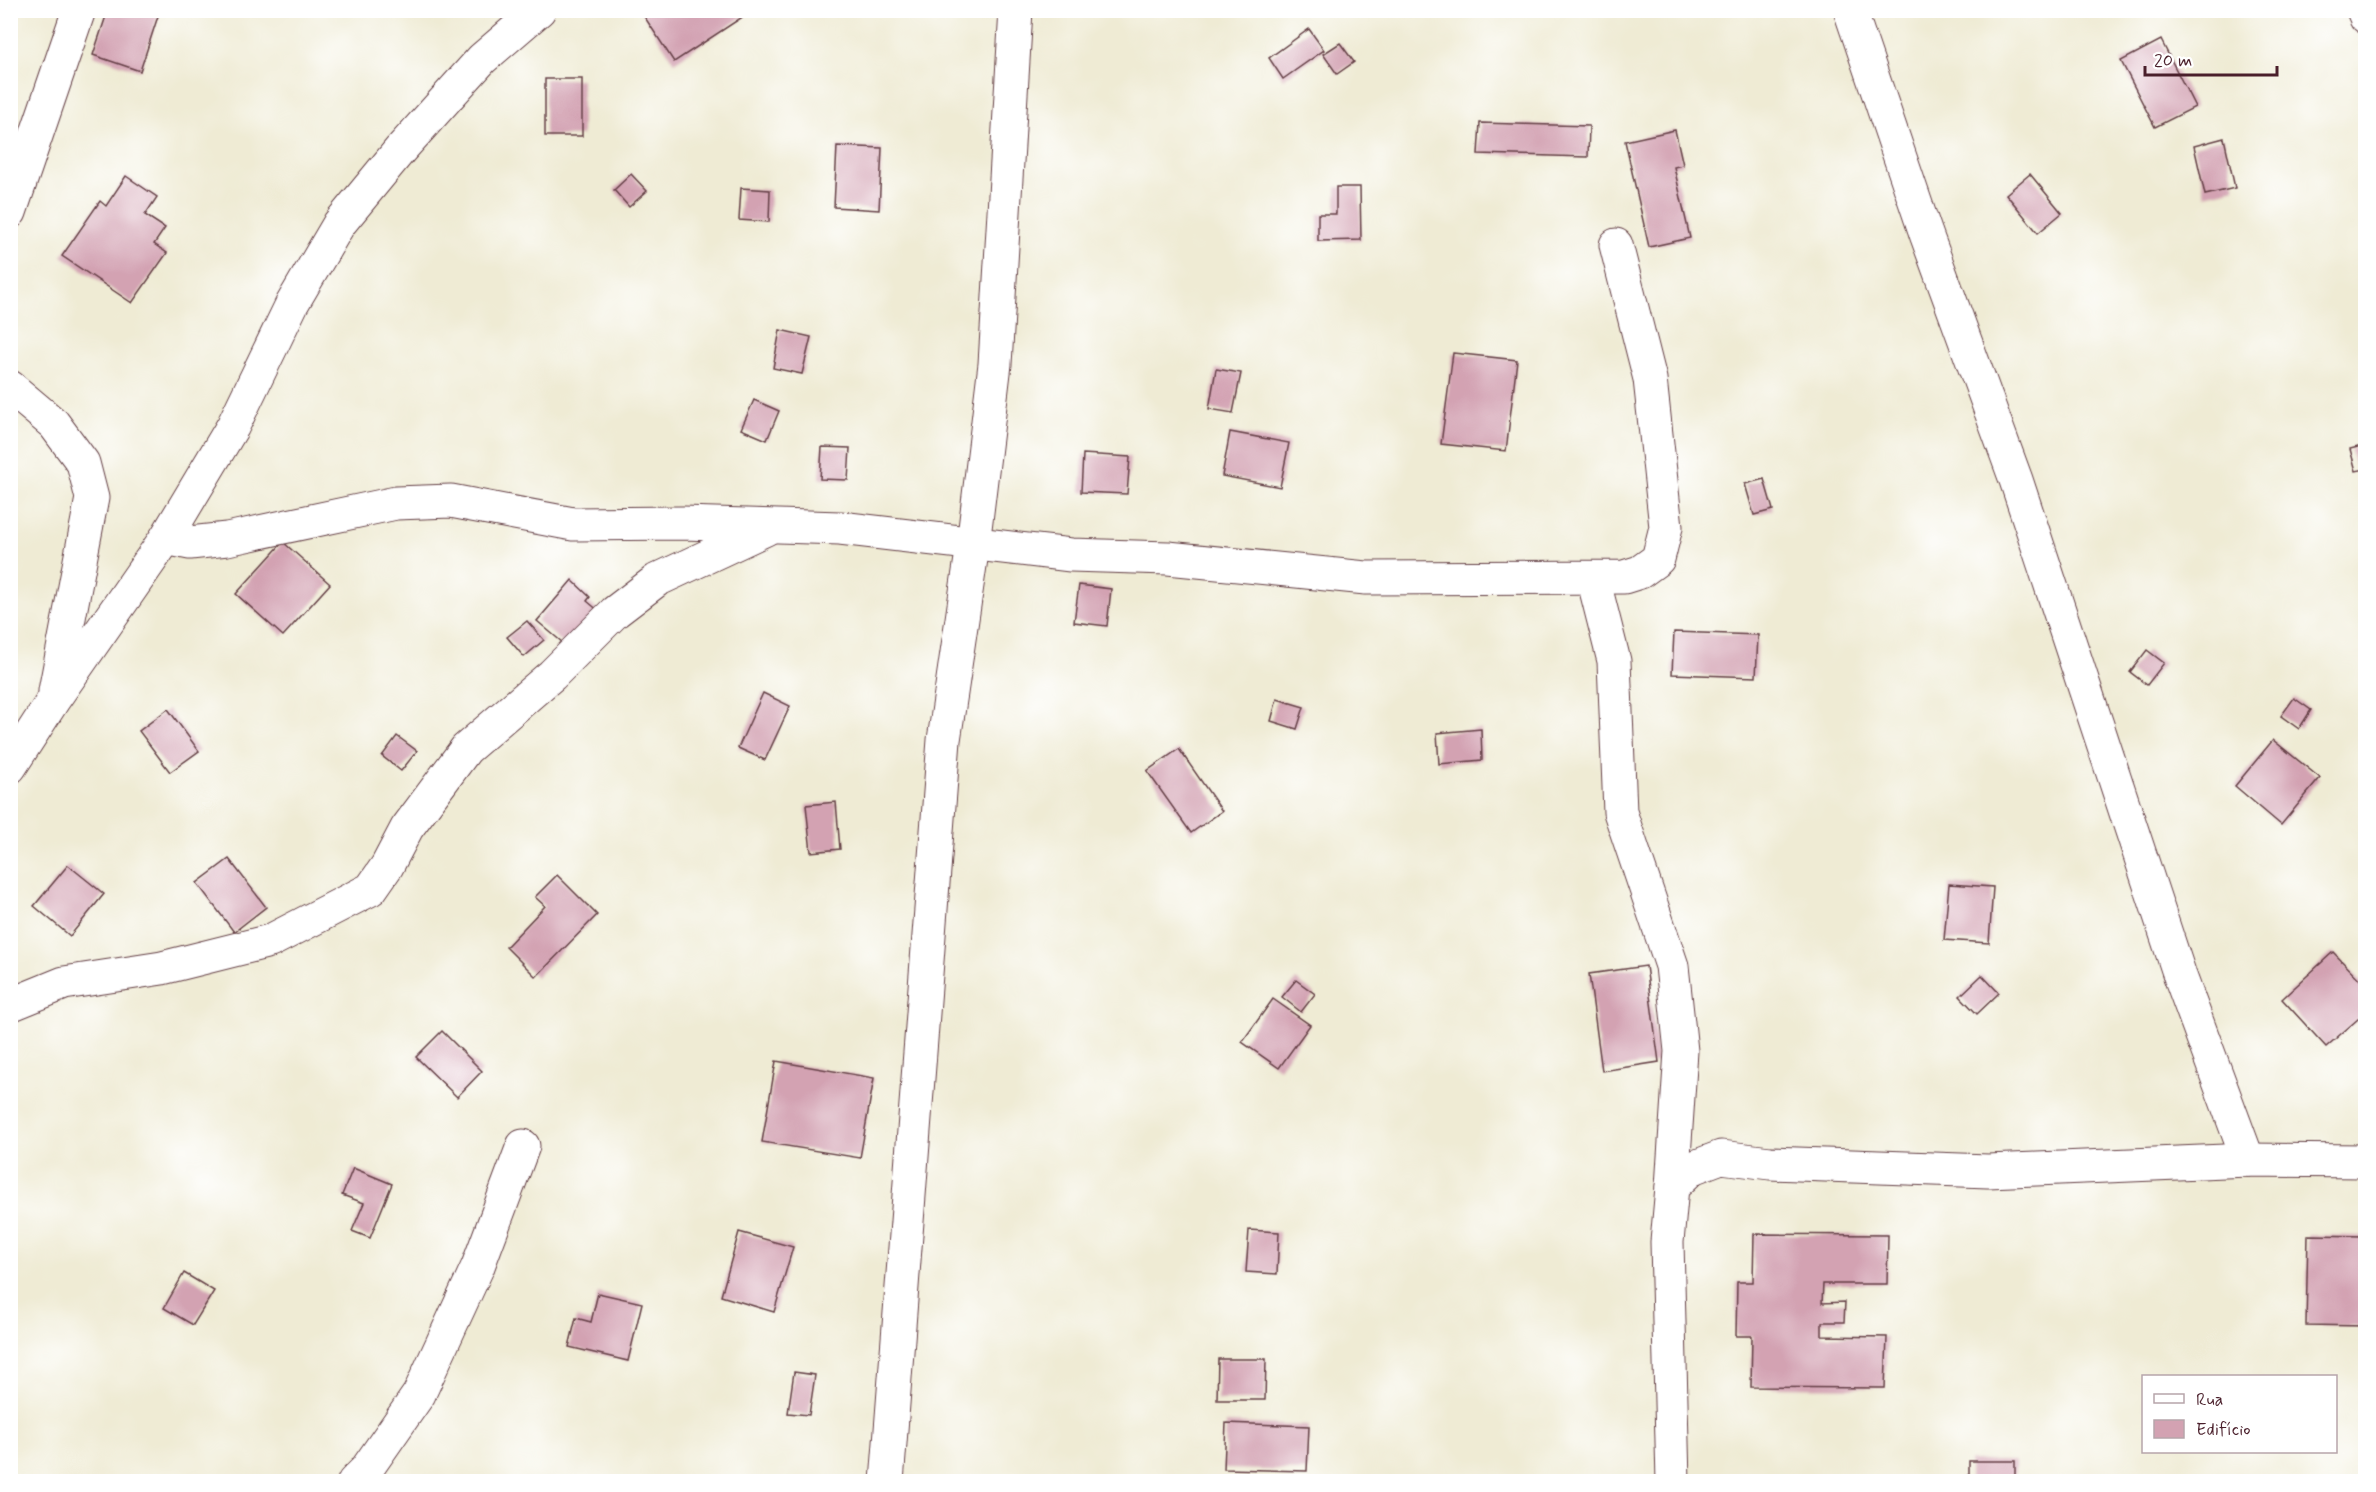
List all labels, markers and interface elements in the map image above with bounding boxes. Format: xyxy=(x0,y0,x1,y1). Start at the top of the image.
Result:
scale bar xyxy=(2145,39,2277,77)
text: 20 m xyxy=(2154,49,2192,73)
legend xyxy=(2142,1375,2337,1453)
text: Rua xyxy=(2196,1388,2223,1412)
text: Edifício xyxy=(2196,1418,2251,1442)

